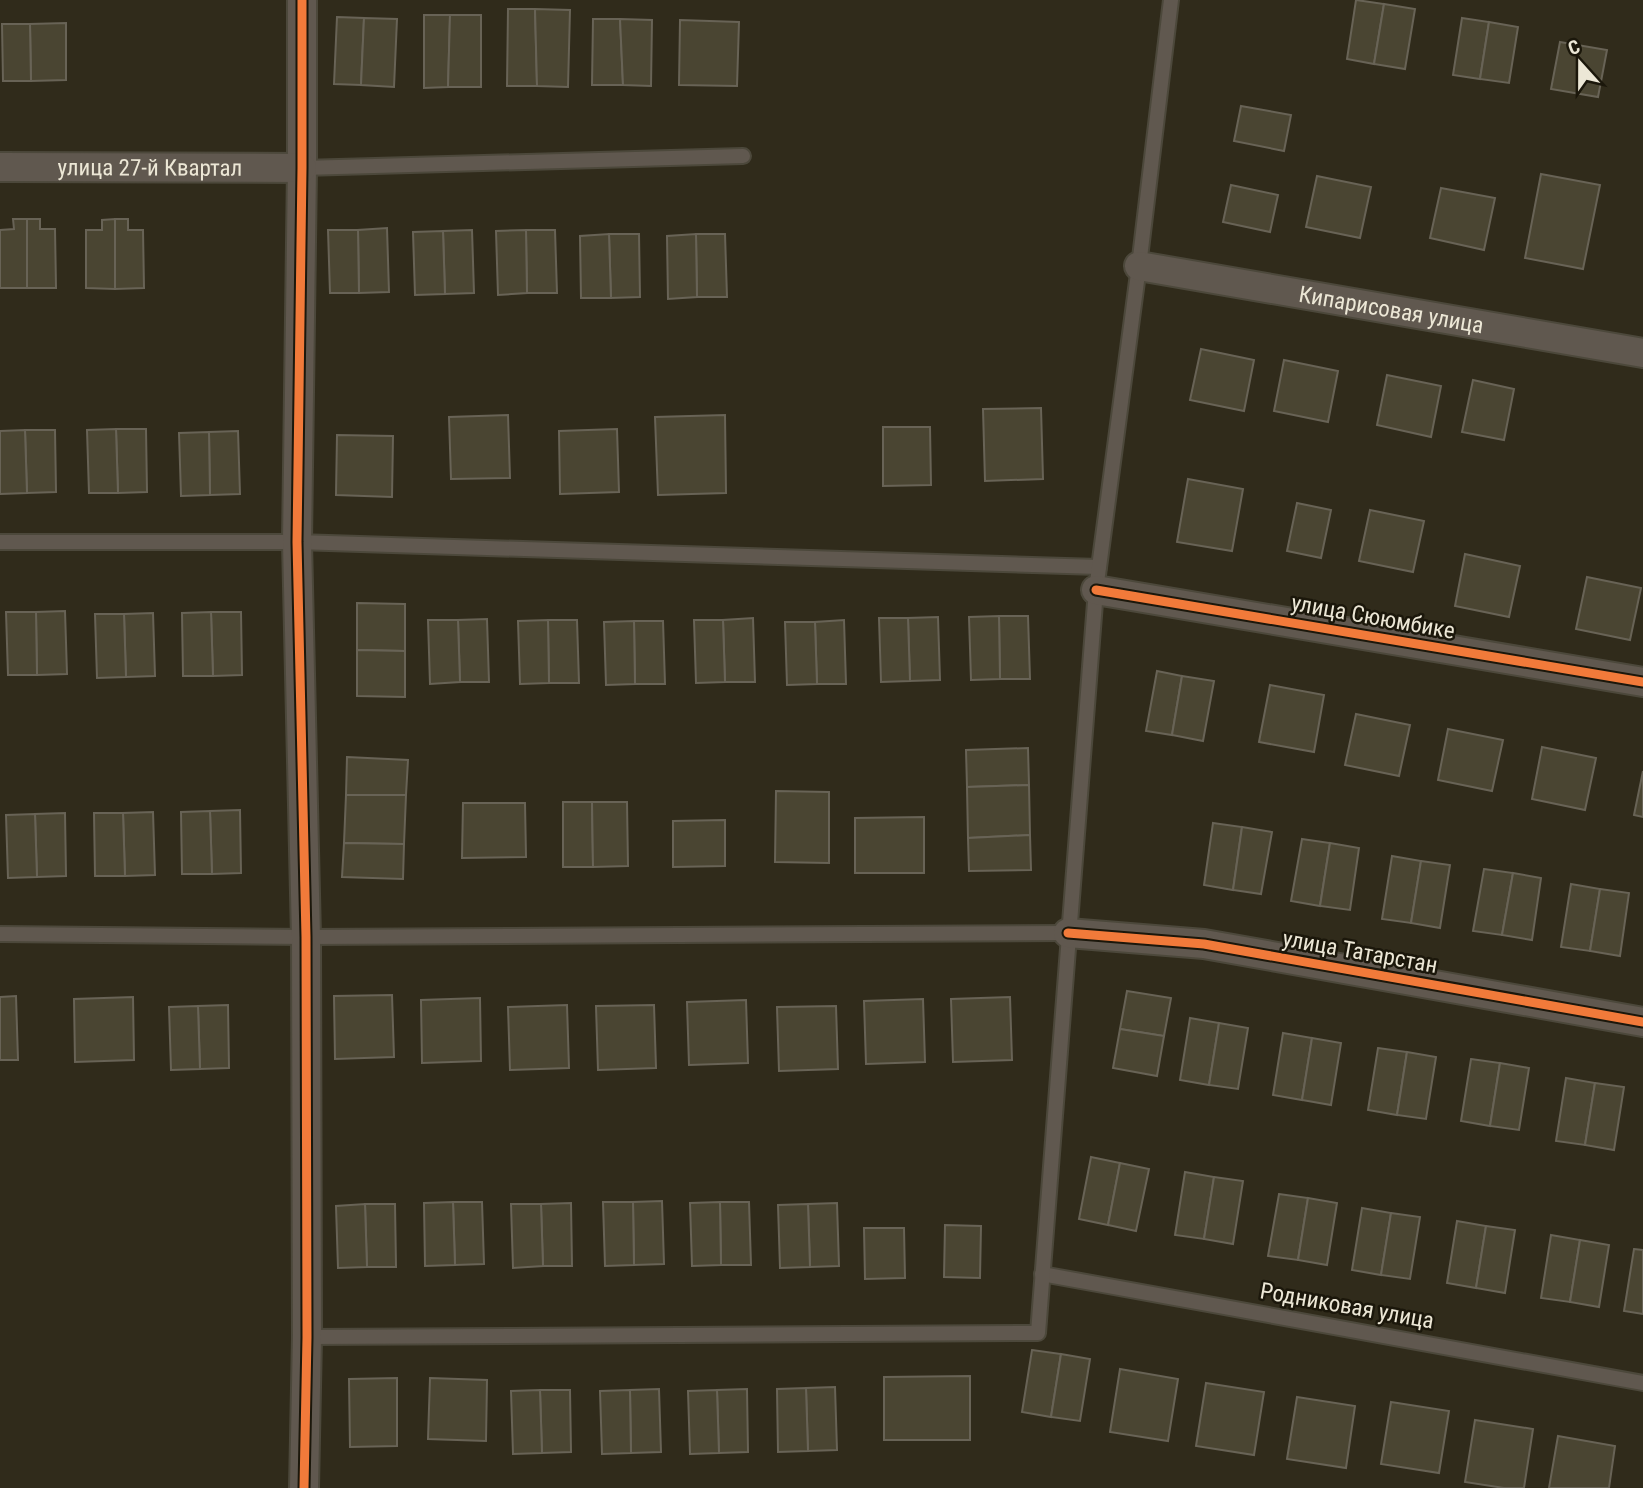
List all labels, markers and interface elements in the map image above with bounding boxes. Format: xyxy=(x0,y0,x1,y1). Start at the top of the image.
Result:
north arrow xyxy=(1545,28,1615,98)
text: С xyxy=(1565,35,1583,60)
street label: улица 27-й Квартал xyxy=(58,154,242,181)
street label: Кипарисовая улица xyxy=(1297,280,1486,339)
street label: улица Сююмбике xyxy=(1289,589,1457,645)
street label: улица Татарстан xyxy=(1280,925,1440,979)
street label: Родниковая улица xyxy=(1258,1277,1436,1335)

